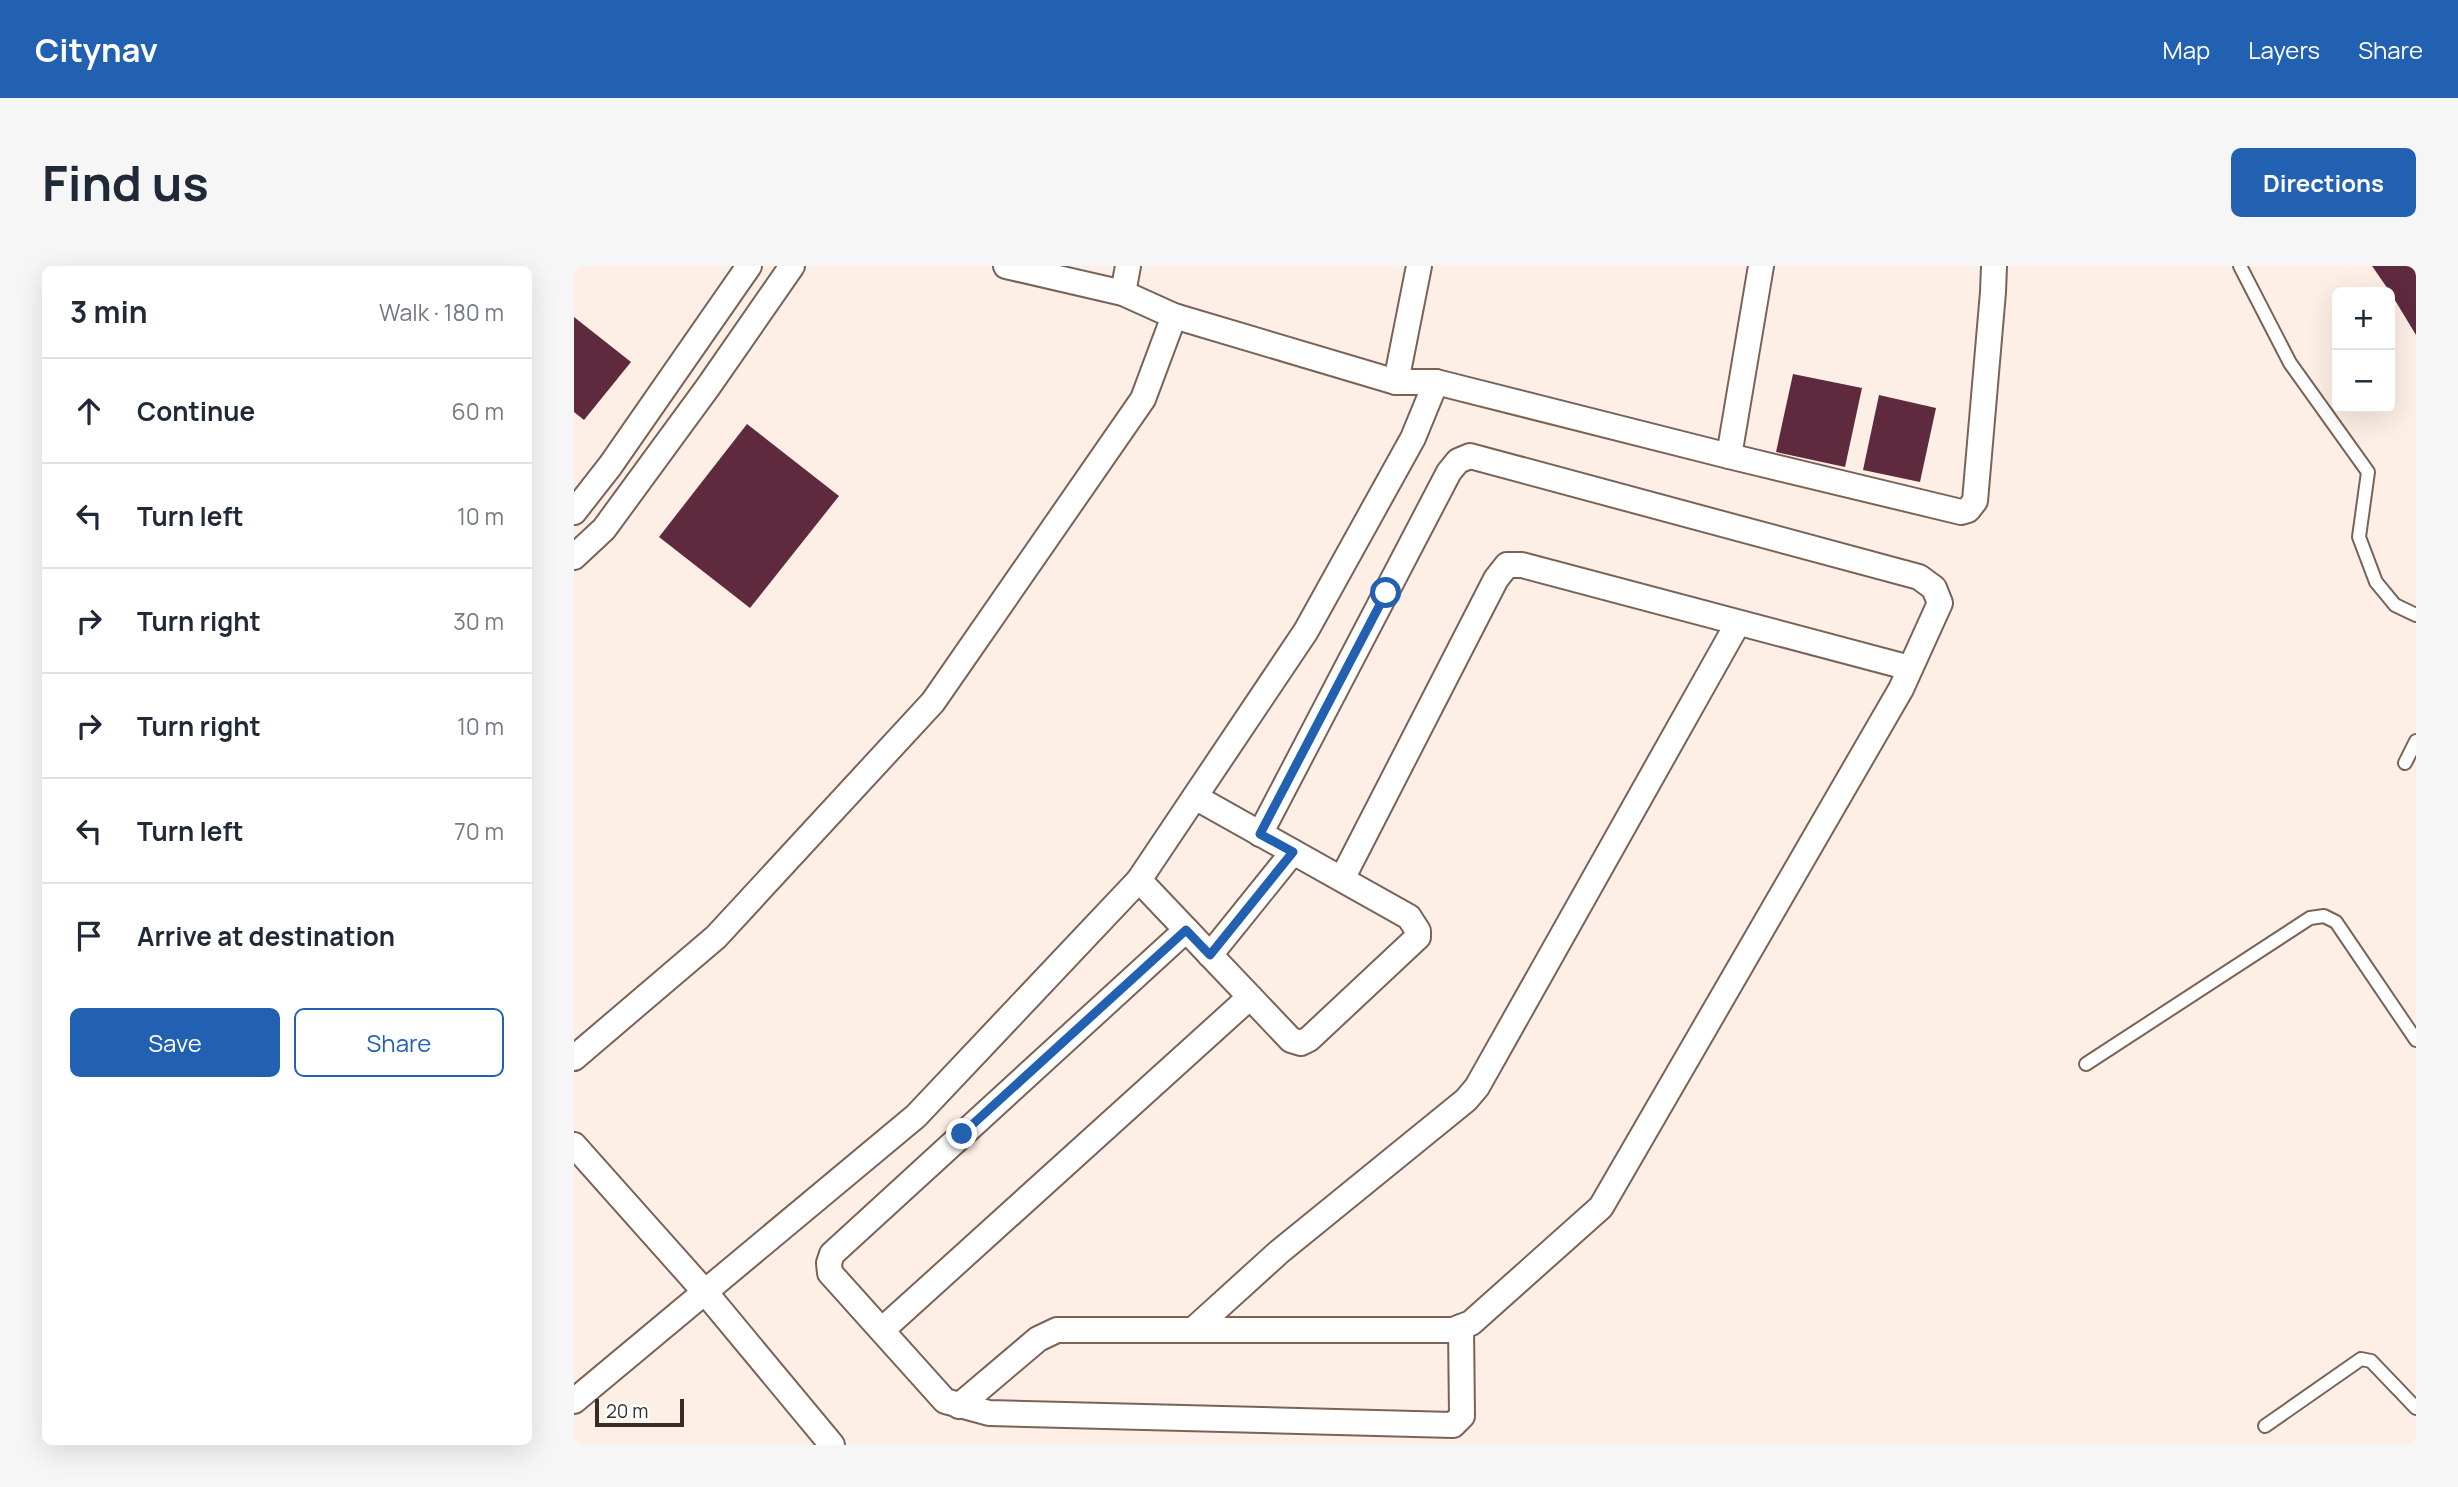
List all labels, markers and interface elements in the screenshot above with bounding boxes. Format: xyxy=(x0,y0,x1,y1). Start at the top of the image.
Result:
text: Citynav xyxy=(35,27,158,72)
text: Map xyxy=(2163,33,2210,66)
text: Layers xyxy=(2248,33,2320,66)
text: Share xyxy=(2358,33,2423,66)
button: Directions xyxy=(2231,148,2416,217)
text: Find us xyxy=(42,149,209,216)
map controls xyxy=(2332,287,2395,413)
button: + xyxy=(2332,287,2395,350)
text: 3 min xyxy=(70,291,148,332)
text: Walk · 180 m xyxy=(379,296,504,328)
button: − xyxy=(2332,350,2395,413)
icon: ahead xyxy=(70,392,108,430)
text: Continue xyxy=(137,393,255,429)
text: 60 m xyxy=(452,395,504,427)
icon: left xyxy=(70,497,108,535)
text: Turn left xyxy=(137,498,244,534)
text: 10 m xyxy=(457,500,504,532)
route start xyxy=(1370,577,1401,608)
icon: right xyxy=(70,602,108,640)
text: Turn right xyxy=(137,603,261,639)
text: 30 m xyxy=(453,605,504,637)
icon: right xyxy=(70,707,108,745)
text: Turn right xyxy=(137,708,261,744)
text: 10 m xyxy=(457,710,504,742)
icon: left xyxy=(70,812,108,850)
text: Turn left xyxy=(137,813,244,849)
text: 70 m xyxy=(454,815,504,847)
icon: arrive xyxy=(70,917,108,955)
text: Arrive at destination xyxy=(137,918,395,954)
button: Save xyxy=(70,1008,280,1077)
button: Share xyxy=(294,1008,504,1077)
route end xyxy=(946,1118,977,1149)
scale bar xyxy=(595,1396,684,1428)
text: 20 m xyxy=(606,1398,648,1424)

